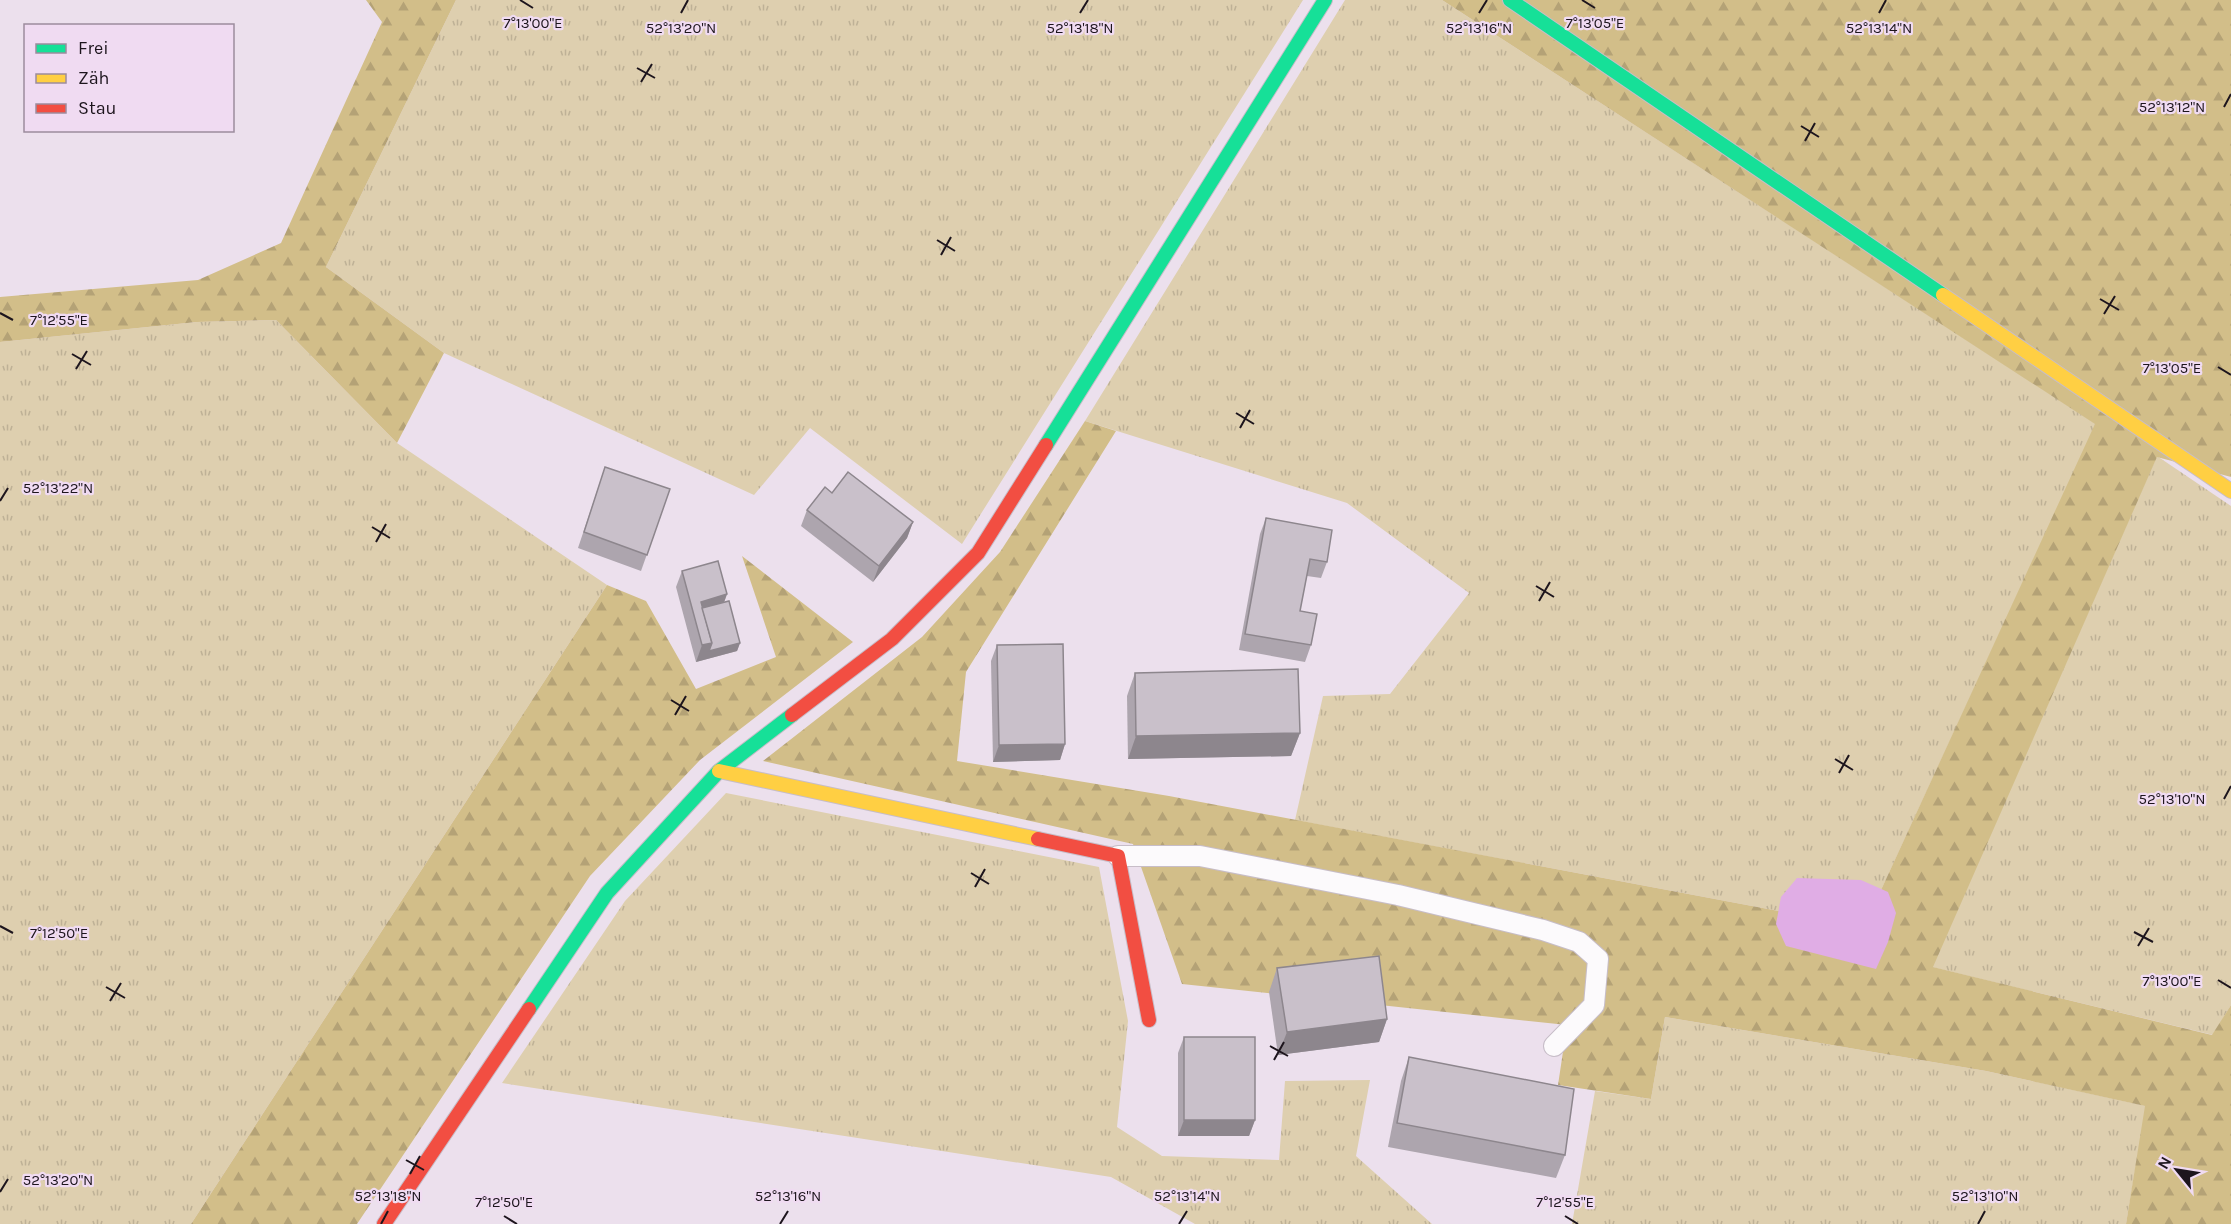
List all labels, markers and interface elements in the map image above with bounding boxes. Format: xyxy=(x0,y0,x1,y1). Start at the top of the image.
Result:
text: 7°13'00"E xyxy=(504,14,562,32)
text: 7°13'05"E xyxy=(1566,14,1624,32)
text: 52°13'20"N xyxy=(646,19,716,37)
text: 52°13'18"N xyxy=(1046,19,1114,37)
text: 52°13'16"N xyxy=(1446,19,1512,37)
text: 52°13'14"N xyxy=(1846,19,1912,37)
legend xyxy=(24,24,234,132)
text: Frei xyxy=(78,37,109,59)
text: Zäh xyxy=(78,67,109,89)
text: Stau xyxy=(78,97,116,119)
text: 52°13'12"N xyxy=(2139,98,2205,116)
text: 7°12'55"E xyxy=(30,311,88,329)
text: 7°13'05"E xyxy=(2143,359,2201,377)
text: 52°13'22"N xyxy=(23,479,93,497)
text: 52°13'10"N xyxy=(2139,790,2205,808)
text: 7°12'50"E xyxy=(30,924,88,942)
text: 7°13'00"E xyxy=(2143,972,2201,990)
north arrow xyxy=(2147,1140,2207,1200)
text: N xyxy=(2153,1153,2176,1172)
text: 52°13'20"N xyxy=(23,1171,93,1189)
text: 52°13'18"N xyxy=(354,1187,422,1205)
text: 52°13'16"N xyxy=(755,1187,821,1205)
text: 52°13'14"N xyxy=(1154,1187,1220,1205)
text: 52°13'10"N xyxy=(1952,1187,2018,1205)
text: 7°12'50"E xyxy=(475,1193,533,1211)
text: 7°12'55"E xyxy=(1536,1193,1594,1211)

